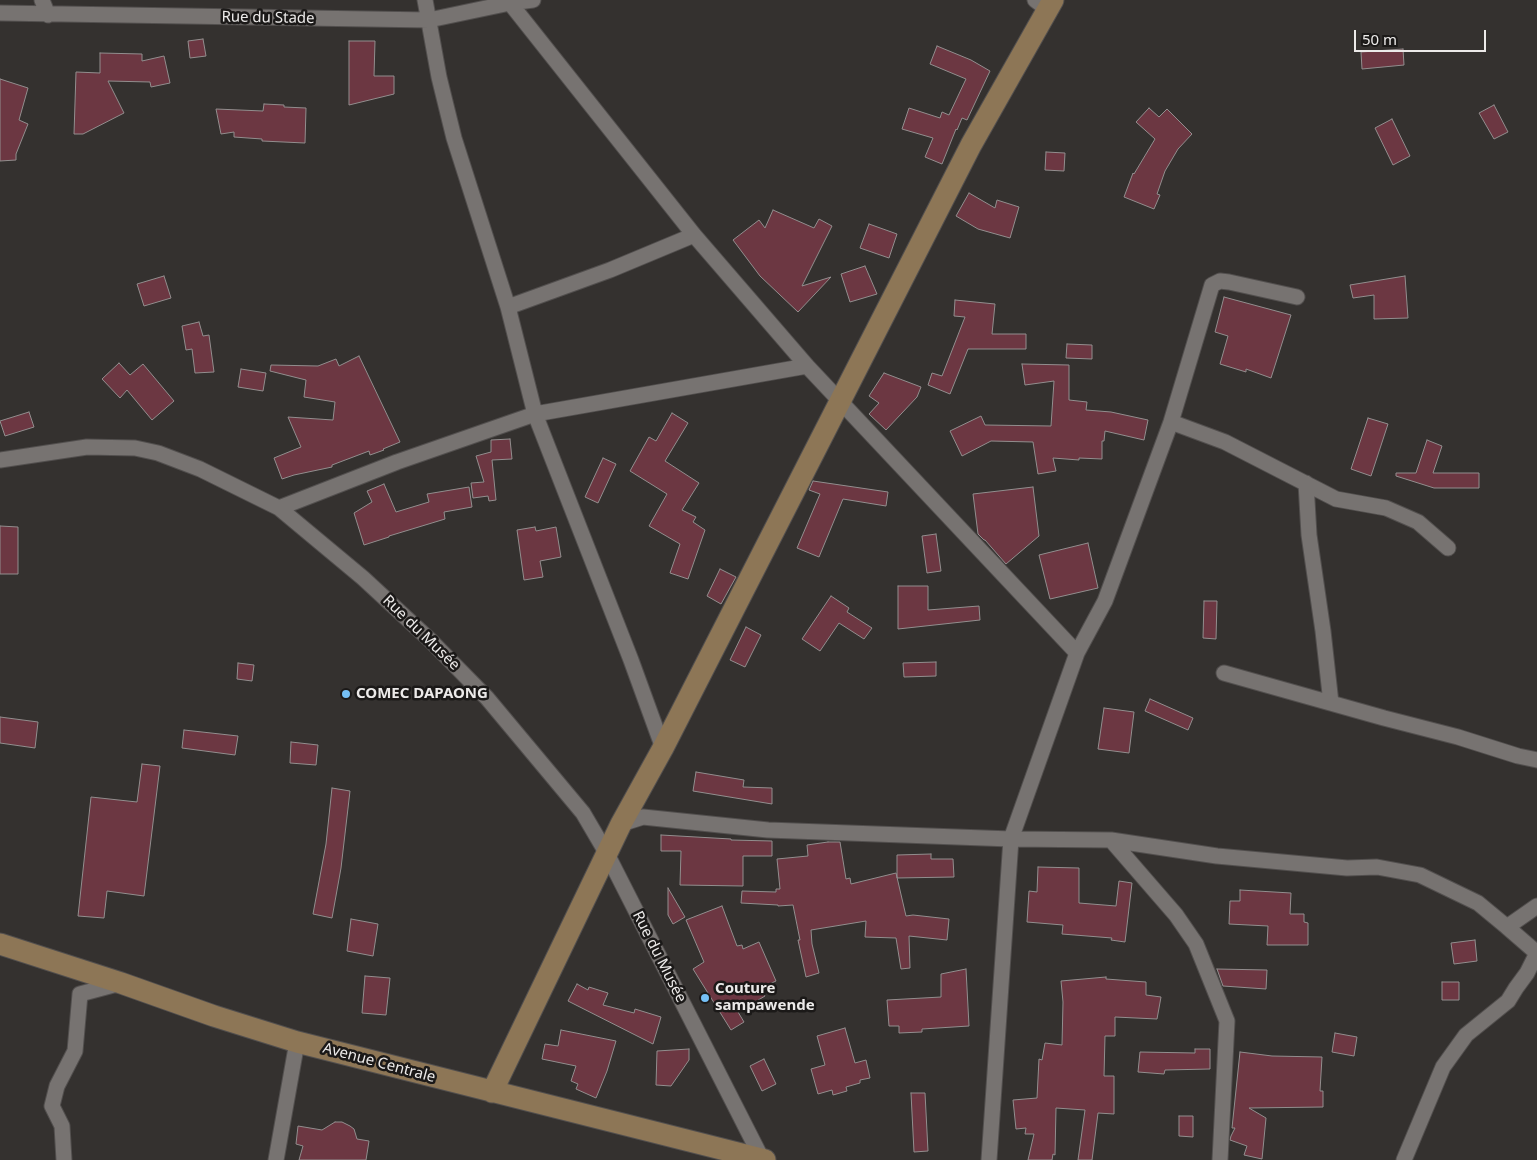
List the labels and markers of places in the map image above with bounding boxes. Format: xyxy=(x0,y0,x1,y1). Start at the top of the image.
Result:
place label: COMEC DAPAONG xyxy=(356,685,488,703)
marker: COMEC DAPAONG xyxy=(340,688,352,700)
place label: Couture sampawende xyxy=(715,980,815,1015)
marker: Couture sampawende xyxy=(699,992,711,1004)

